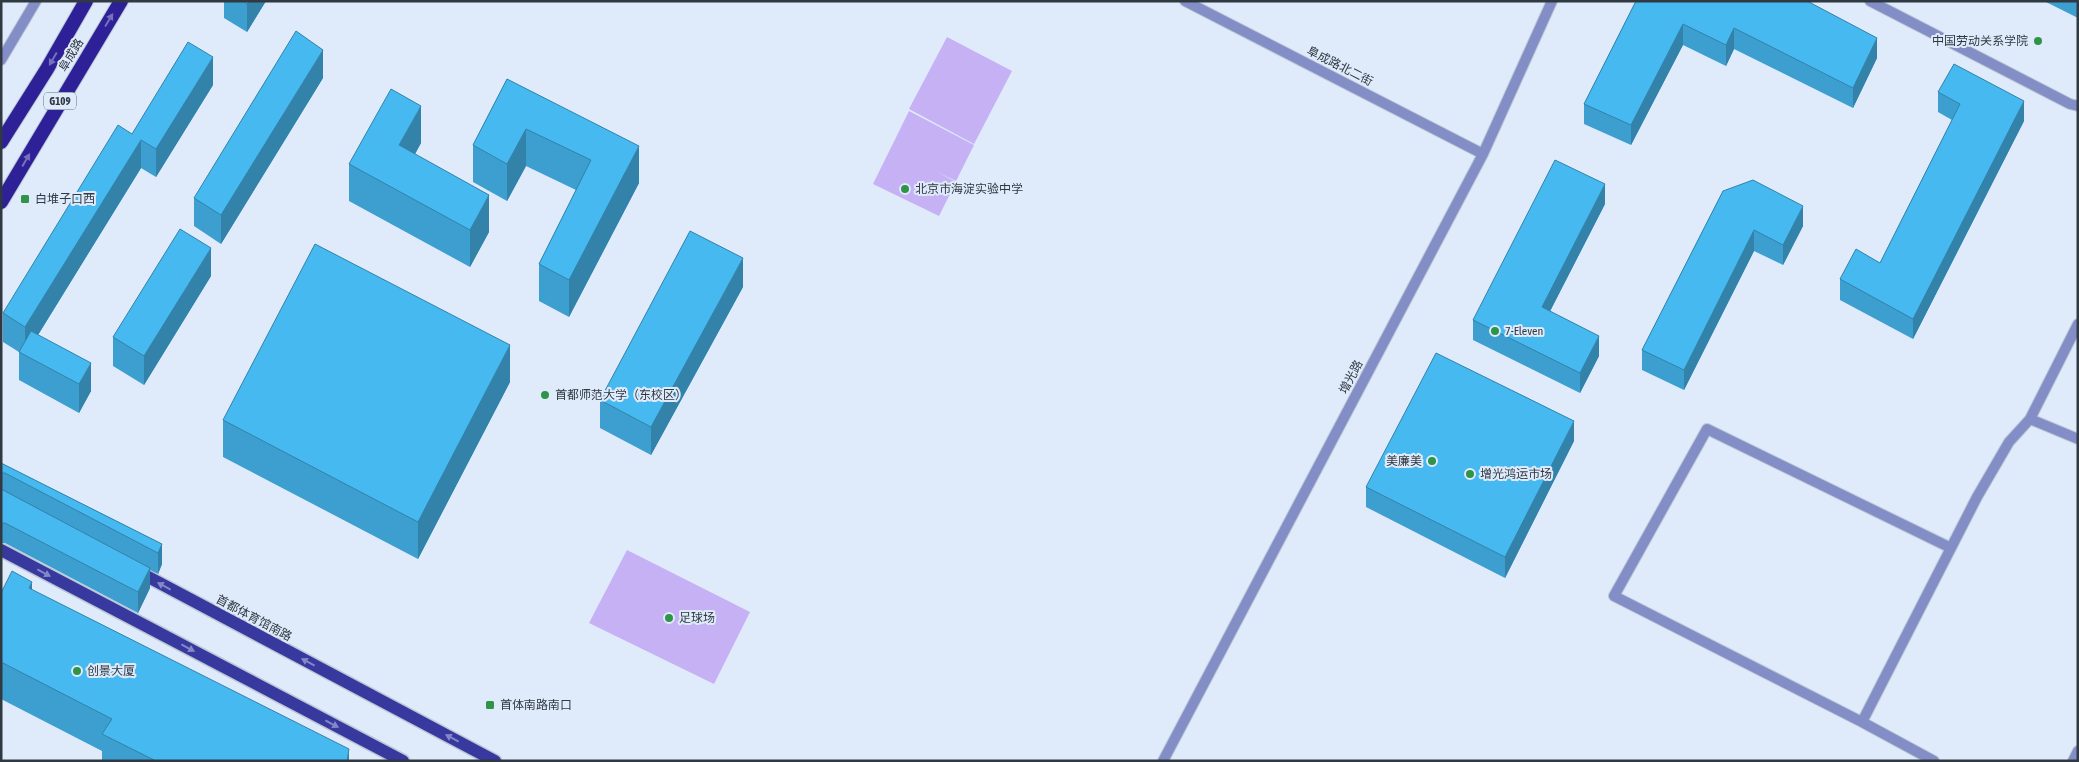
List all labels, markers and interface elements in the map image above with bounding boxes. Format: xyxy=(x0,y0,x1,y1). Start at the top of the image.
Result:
one-way arrow xyxy=(105,14,114,27)
place label: 中国劳动关系学院 xyxy=(1932,34,2028,48)
marker: 中国劳动关系学院 xyxy=(2032,35,2044,47)
street label: 阜成路 xyxy=(56,36,86,74)
street label: 阜成路北二街 xyxy=(1305,43,1375,89)
one-way arrow xyxy=(49,52,58,65)
road number: G109 xyxy=(44,92,76,110)
one-way arrow xyxy=(22,154,31,167)
place label: 北京市海淀实验中学 xyxy=(915,182,1023,196)
marker: 北京市海淀实验中学 xyxy=(899,183,911,195)
place label: 白堆子口西 xyxy=(35,192,95,206)
marker: 白堆子口西 xyxy=(19,193,31,205)
place label: 7-Eleven xyxy=(1505,324,1543,338)
marker: 7-Eleven xyxy=(1489,325,1501,337)
street label: 增光路 xyxy=(1336,358,1366,396)
place label: 首都师范大学（东校区） xyxy=(555,388,687,402)
marker: 首都师范大学（东校区） xyxy=(539,389,551,401)
place label: 美廉美 xyxy=(1386,454,1422,468)
marker: 美廉美 xyxy=(1426,455,1438,467)
place label: 增光鸿运市场 xyxy=(1480,467,1552,481)
marker: 增光鸿运市场 xyxy=(1464,468,1476,480)
one-way arrow xyxy=(37,569,52,577)
one-way arrow xyxy=(157,582,172,590)
street label: 首都体育馆南路 xyxy=(214,592,294,644)
place label: 足球场 xyxy=(679,611,715,625)
marker: 足球场 xyxy=(663,612,675,624)
one-way arrow xyxy=(182,644,195,653)
one-way arrow xyxy=(301,658,315,666)
place label: 创景大厦 xyxy=(87,664,135,678)
marker: 创景大厦 xyxy=(71,665,83,677)
place label: 首体南路南口 xyxy=(500,698,572,712)
marker: 首体南路南口 xyxy=(484,699,496,711)
one-way arrow xyxy=(325,720,340,728)
one-way arrow xyxy=(444,734,459,742)

